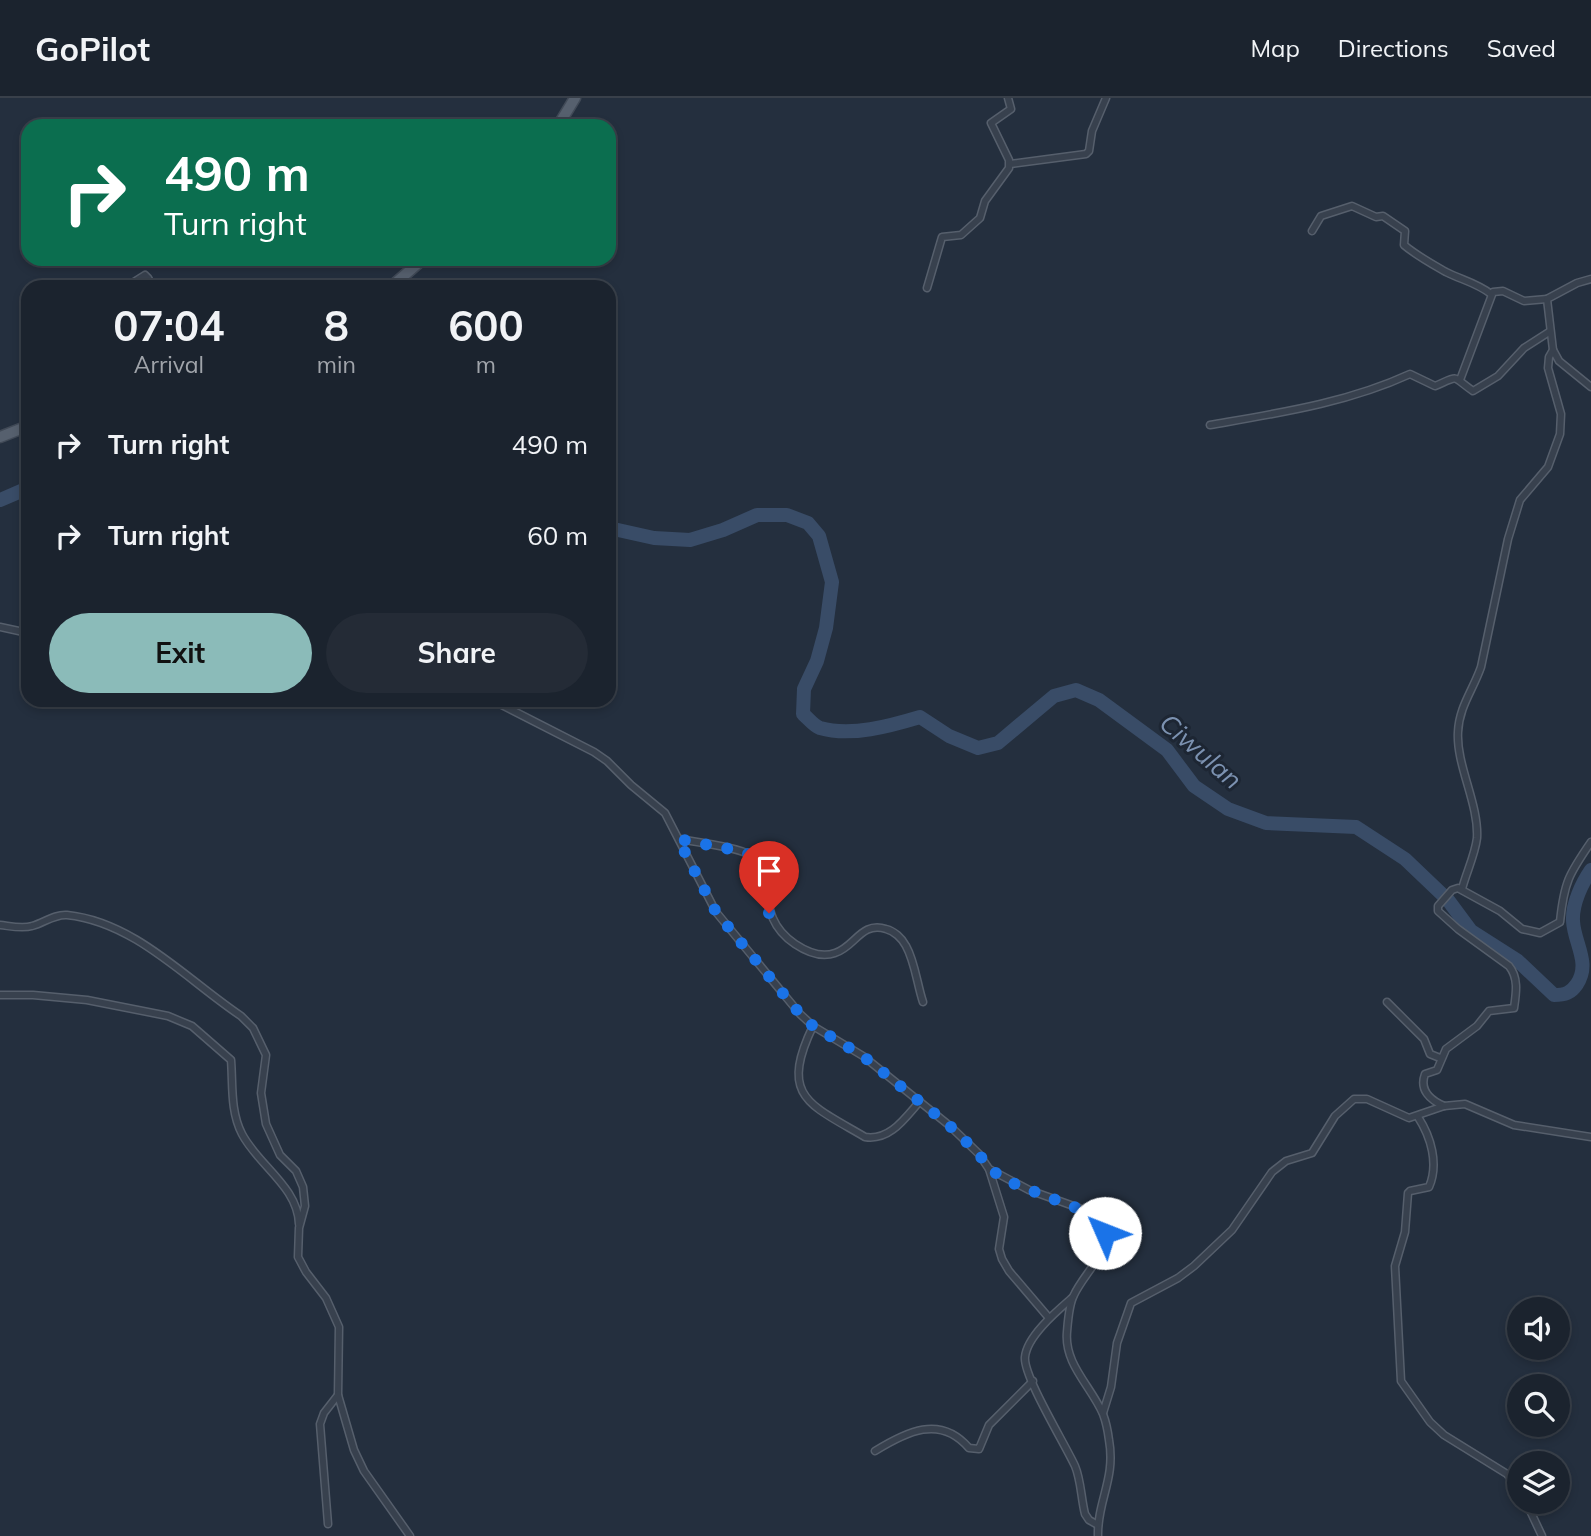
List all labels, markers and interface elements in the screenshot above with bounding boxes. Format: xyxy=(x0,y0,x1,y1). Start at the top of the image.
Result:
text: GoPilot xyxy=(35,28,150,69)
text: Map xyxy=(1250,33,1300,63)
text: Directions xyxy=(1338,33,1449,63)
text: Saved xyxy=(1487,33,1556,63)
text: 490 m xyxy=(164,142,310,203)
icon: right xyxy=(49,147,140,238)
text: Turn right xyxy=(164,203,307,243)
text: 07:04 xyxy=(113,299,224,352)
text: 8 xyxy=(324,299,349,352)
text: 600 xyxy=(448,299,524,352)
text: Arrival xyxy=(134,350,204,379)
text: min xyxy=(317,350,356,379)
text: m xyxy=(476,350,496,379)
icon: right xyxy=(49,426,87,464)
text: Turn right xyxy=(108,428,229,461)
text: 490 m xyxy=(512,428,588,461)
icon: right xyxy=(49,517,87,555)
text: Turn right xyxy=(108,519,229,552)
text: 60 m xyxy=(527,519,588,552)
button: Exit xyxy=(49,613,312,693)
button: Share xyxy=(326,613,588,693)
water label: Ciwulan xyxy=(1153,706,1249,796)
pin xyxy=(739,841,799,913)
icon: arrive xyxy=(750,852,788,890)
position arrow xyxy=(1068,1196,1142,1270)
map controls xyxy=(1507,1297,1570,1514)
button: sound xyxy=(1507,1297,1570,1360)
button: search xyxy=(1507,1374,1570,1437)
button: layers xyxy=(1507,1451,1570,1514)

